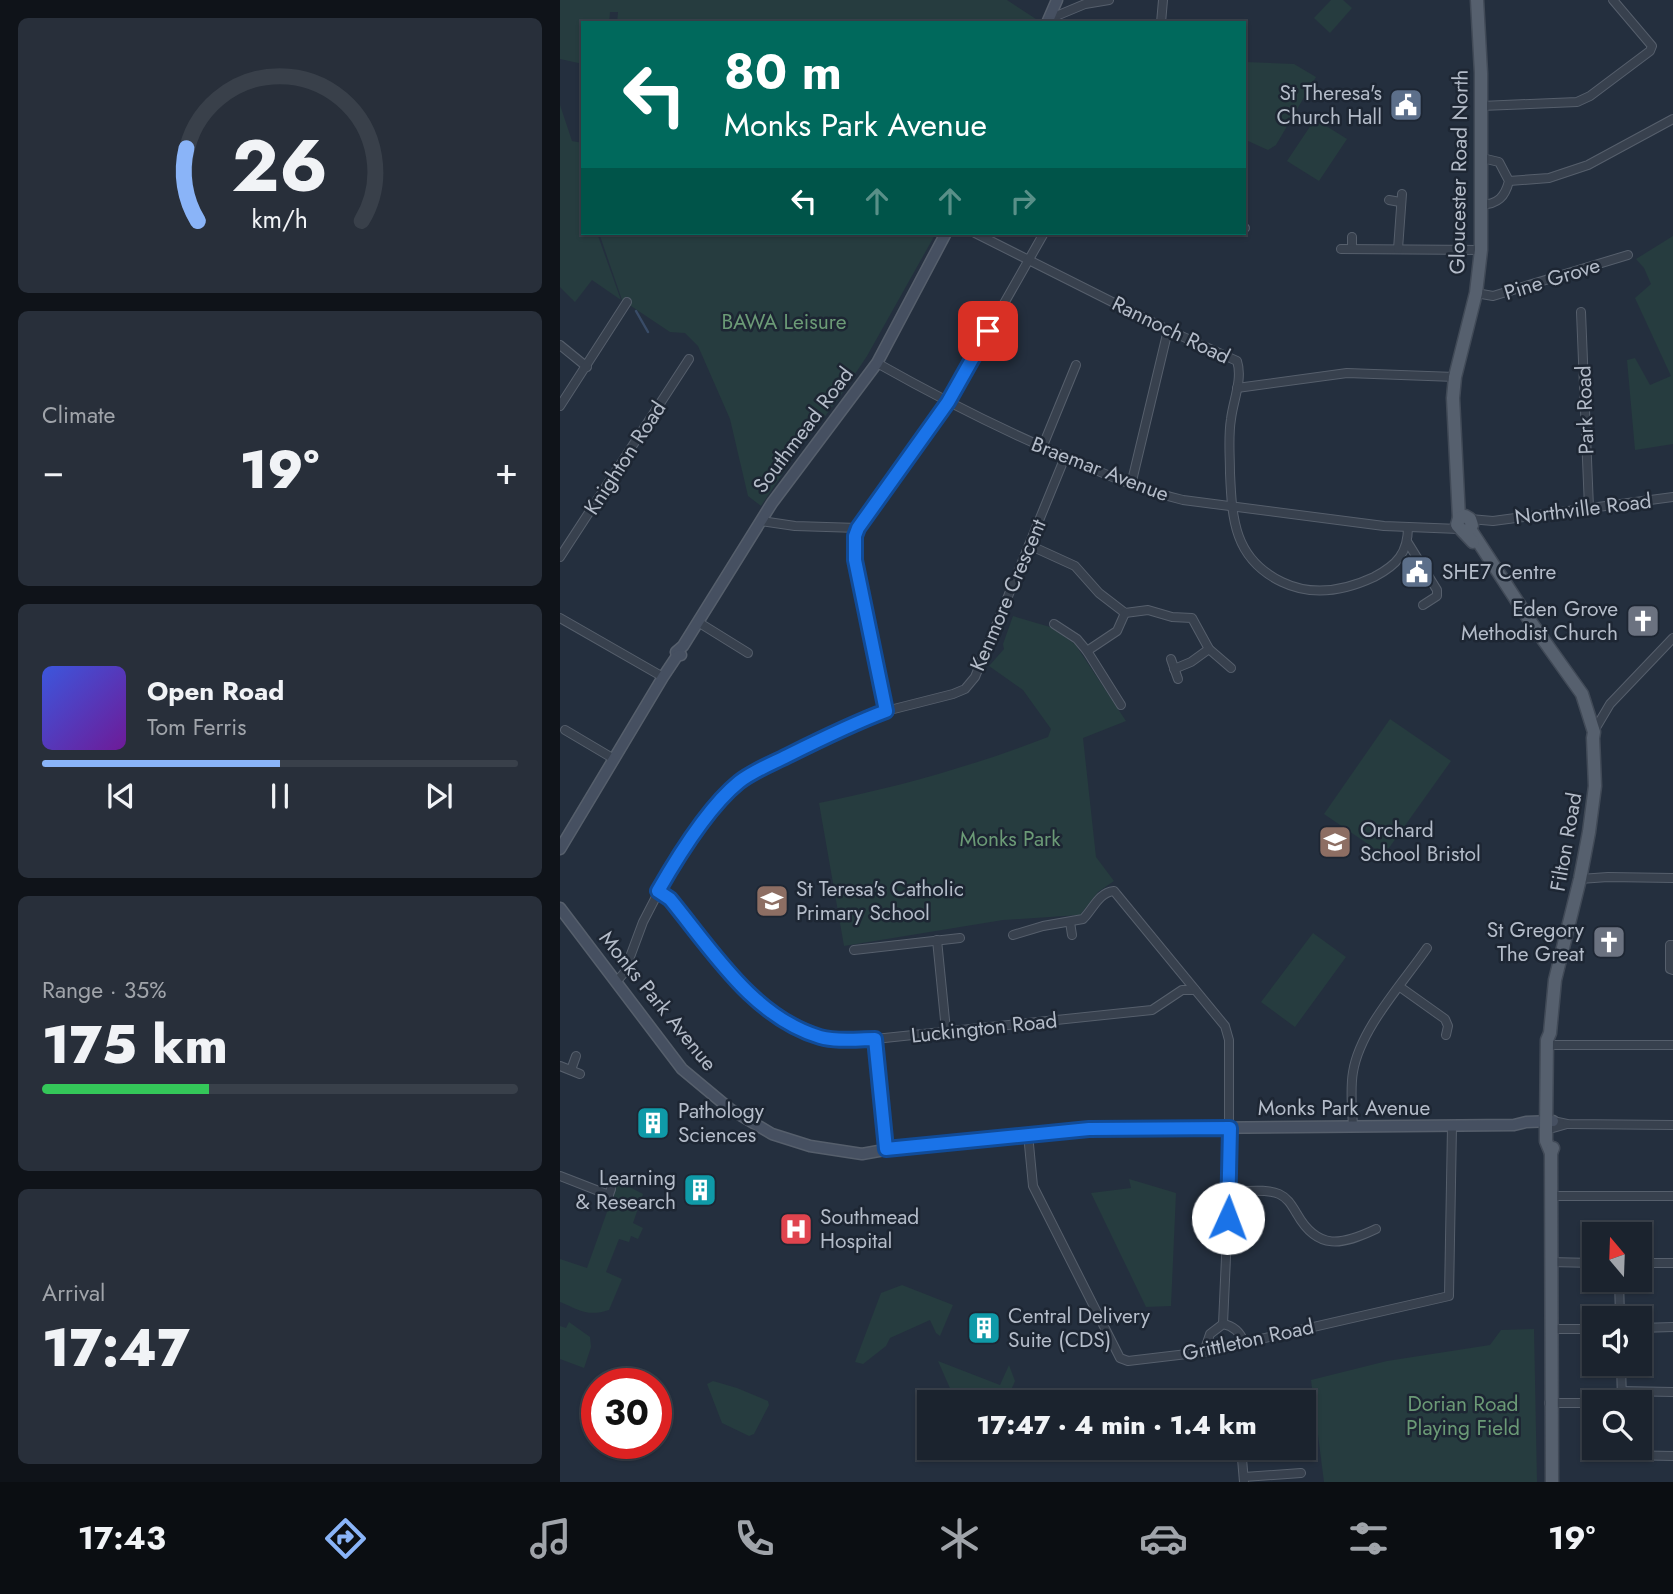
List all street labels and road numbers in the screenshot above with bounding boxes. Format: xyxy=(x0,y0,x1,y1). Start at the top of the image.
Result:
street label: Gloucester Road North xyxy=(1442,69,1476,275)
street label: Pine Grove xyxy=(1500,250,1604,308)
street label: Rannoch Road xyxy=(1107,288,1235,372)
street label: Southmead Road xyxy=(746,361,860,499)
street label: Park Road xyxy=(1568,365,1602,455)
street label: Knighton Road xyxy=(577,395,673,521)
street label: Braemar Avenue xyxy=(1027,429,1173,509)
street label: Northville Road xyxy=(1513,486,1653,532)
street label: Kenmore Crescent xyxy=(962,514,1054,676)
street label: Filton Road xyxy=(1543,790,1589,894)
street label: Monks Park Avenue xyxy=(592,924,724,1078)
street label: Luckington Road xyxy=(909,1005,1059,1051)
street label: Monks Park Avenue xyxy=(1258,1093,1431,1123)
street label: Grittleton Road xyxy=(1179,1311,1317,1369)

